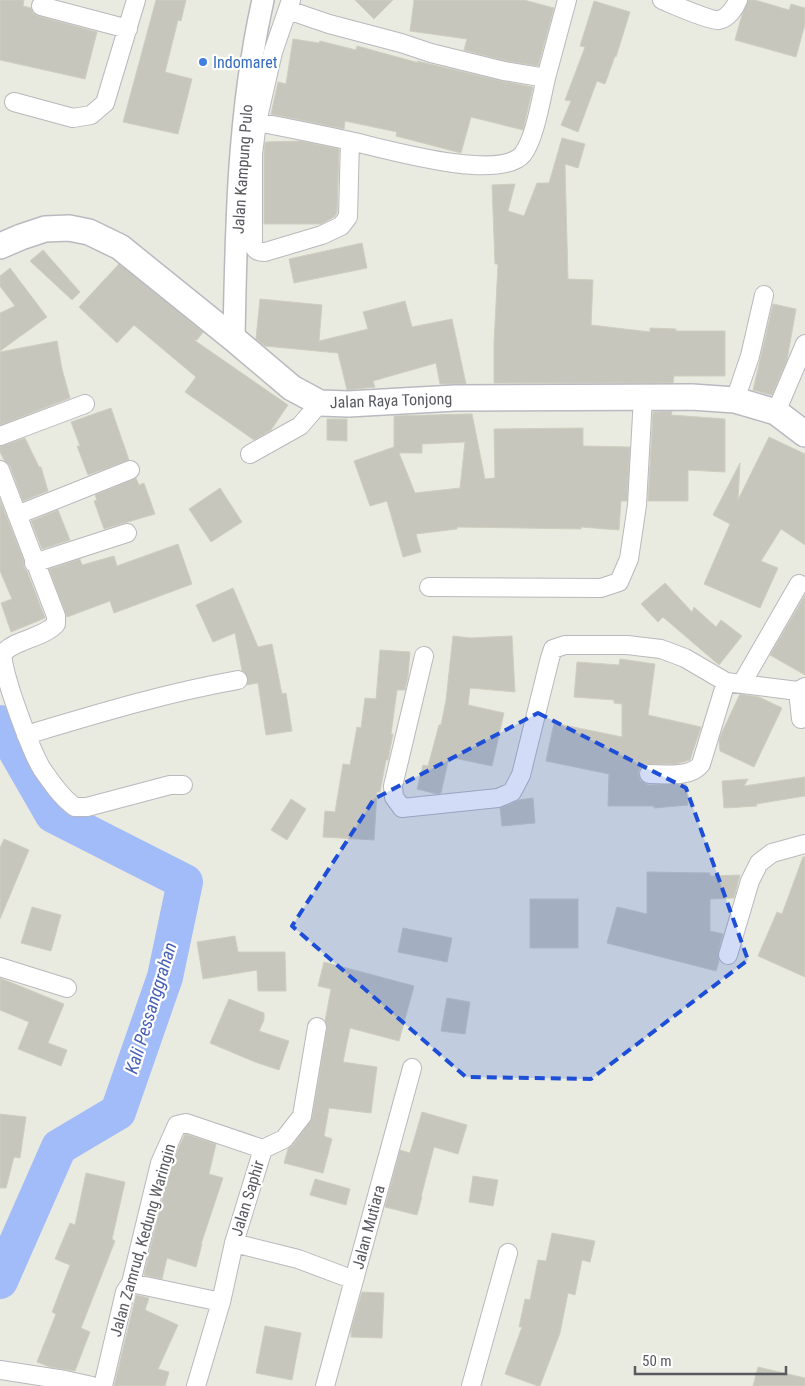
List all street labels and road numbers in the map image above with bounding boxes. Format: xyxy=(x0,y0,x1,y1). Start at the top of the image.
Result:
street label: Jalan Kampung Pulo xyxy=(228,104,257,234)
street label: Jalan Raya Tonjong xyxy=(330,389,452,412)
street label: Jalan Zamrud, Kedung Waringin xyxy=(106,1141,179,1339)
street label: Jalan Saphir xyxy=(227,1158,268,1238)
street label: Jalan Mutiara xyxy=(348,1183,389,1271)

